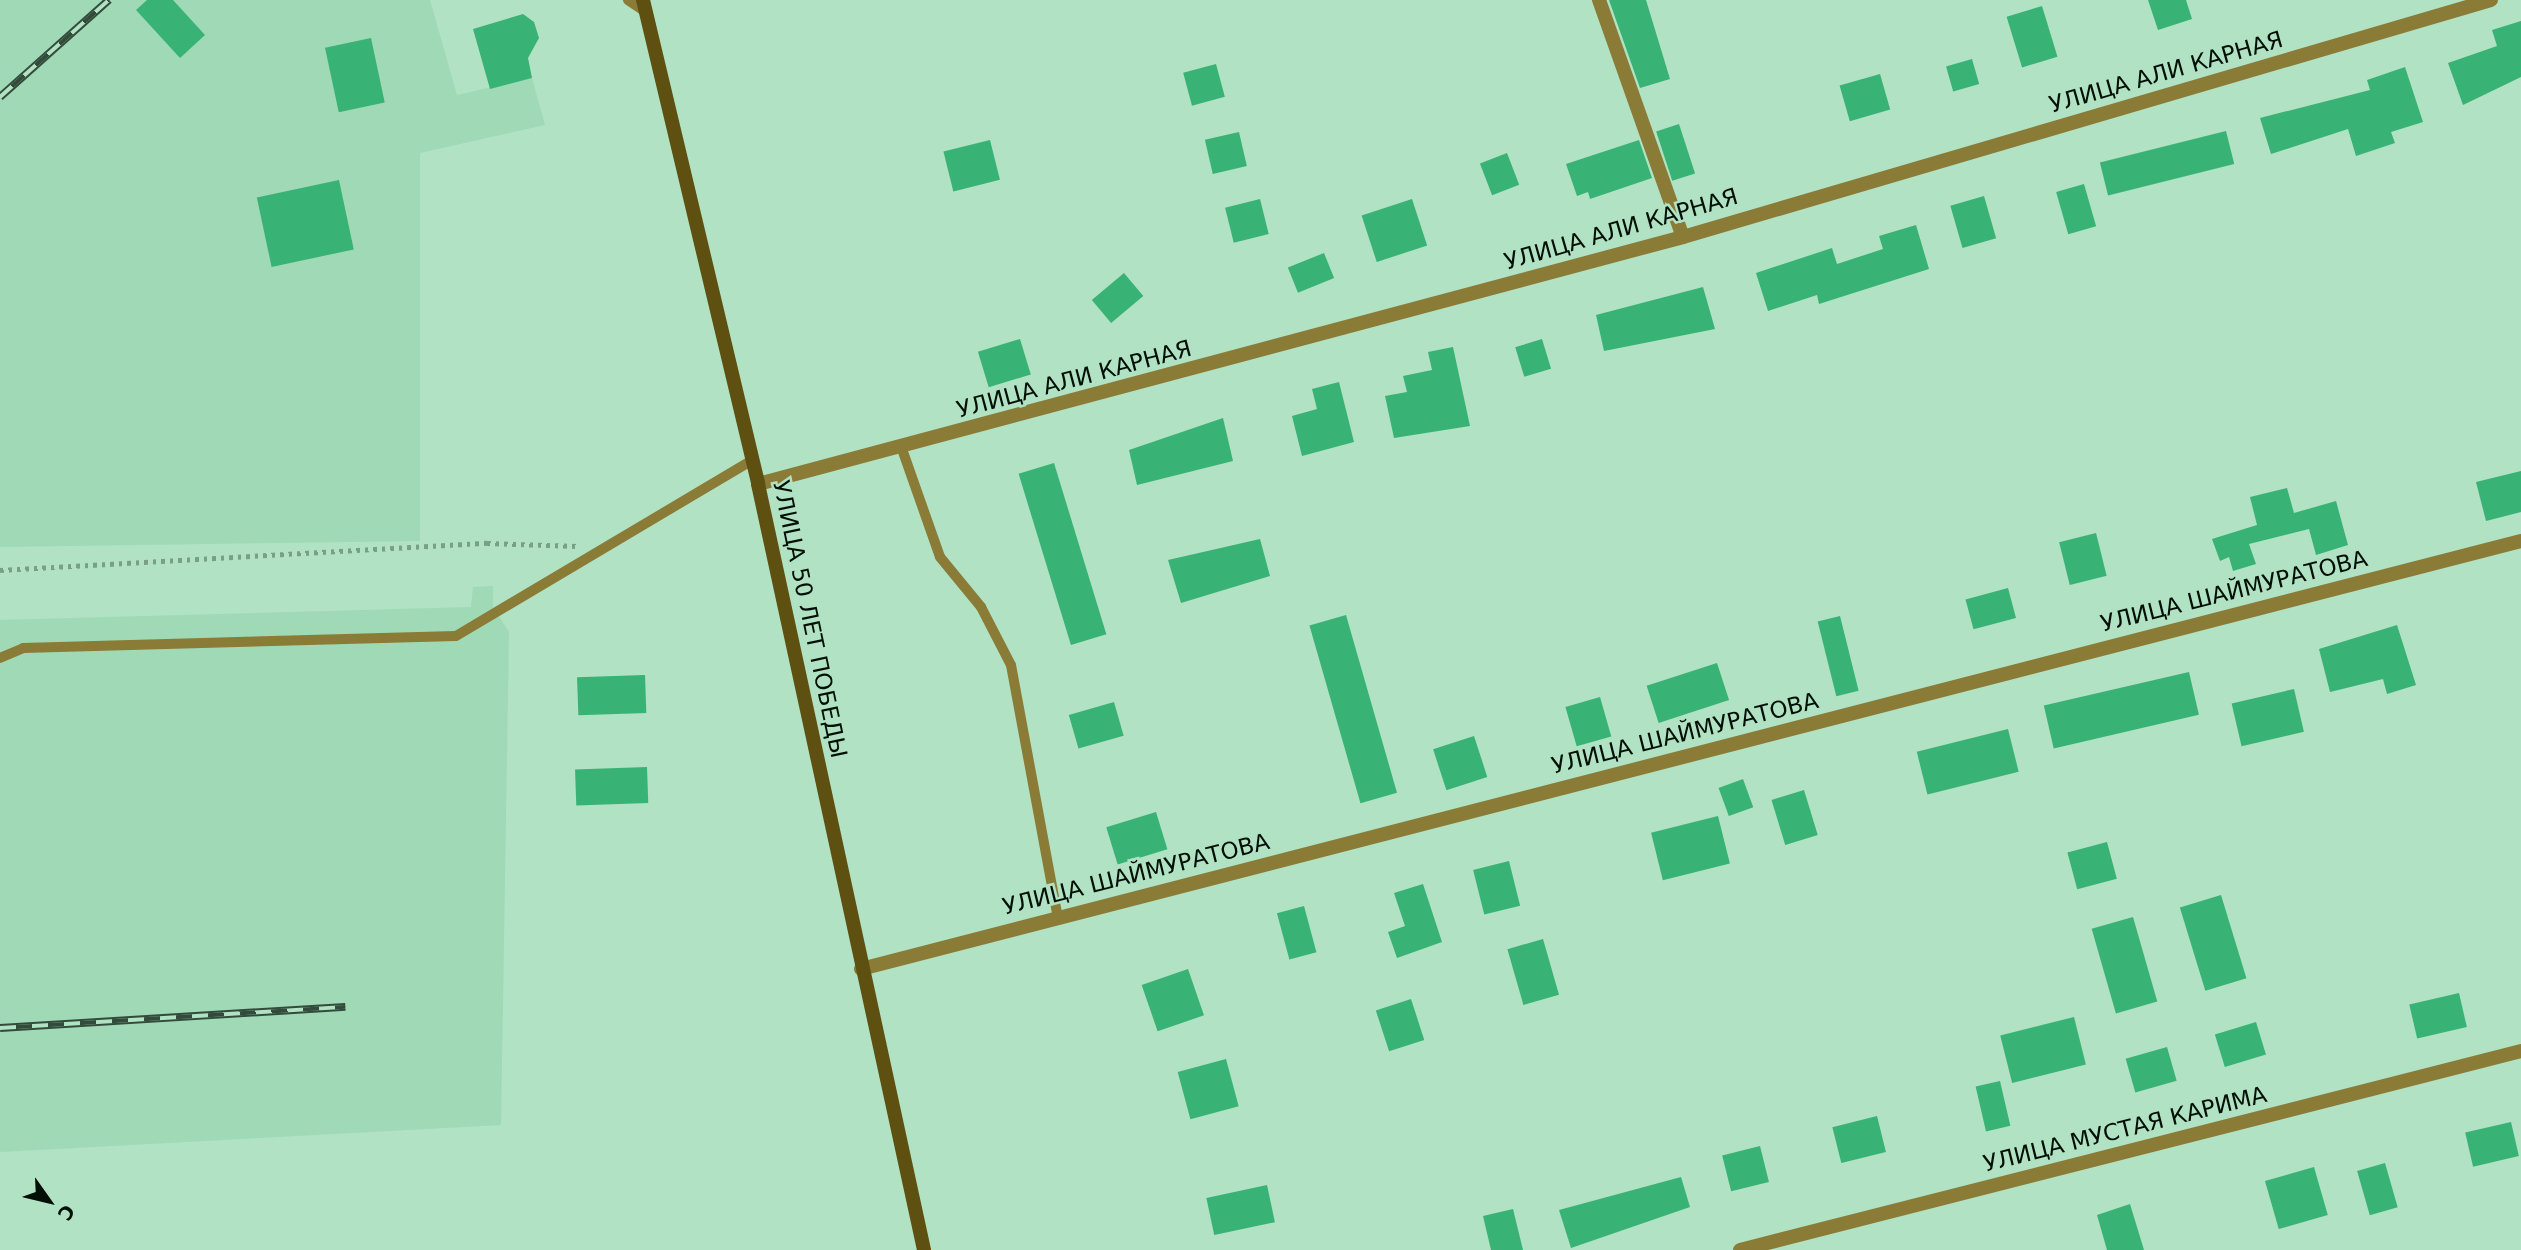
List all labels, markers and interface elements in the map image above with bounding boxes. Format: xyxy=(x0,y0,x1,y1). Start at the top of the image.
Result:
street label: УЛИЦА АЛИ КАРНАЯ xyxy=(2046,25,2286,119)
street label: УЛИЦА АЛИ КАРНАЯ xyxy=(1501,182,1741,276)
street label: УЛИЦА АЛИ КАРНАЯ xyxy=(954,334,1194,424)
street label: УЛИЦА 50 ЛЕТ ПОБЕДЫ xyxy=(767,478,853,760)
street label: УЛИЦА ШАЙМУРАТОВА xyxy=(2098,544,2370,638)
street label: УЛИЦА ШАЙМУРАТОВА xyxy=(1549,686,1821,780)
street label: УЛИЦА ШАЙМУРАТОВА xyxy=(1000,827,1272,921)
street label: УЛИЦА МУСТАЯ КАРИМА xyxy=(1980,1080,2270,1178)
north arrow xyxy=(14,1166,84,1236)
text: С xyxy=(53,1201,79,1225)

